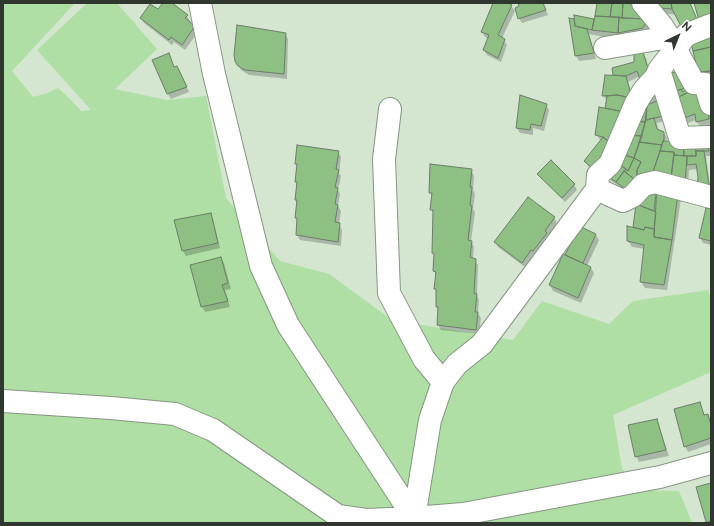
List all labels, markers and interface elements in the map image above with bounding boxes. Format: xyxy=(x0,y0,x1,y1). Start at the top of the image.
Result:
north arrow xyxy=(658,16,698,56)
text: N xyxy=(679,19,694,34)

